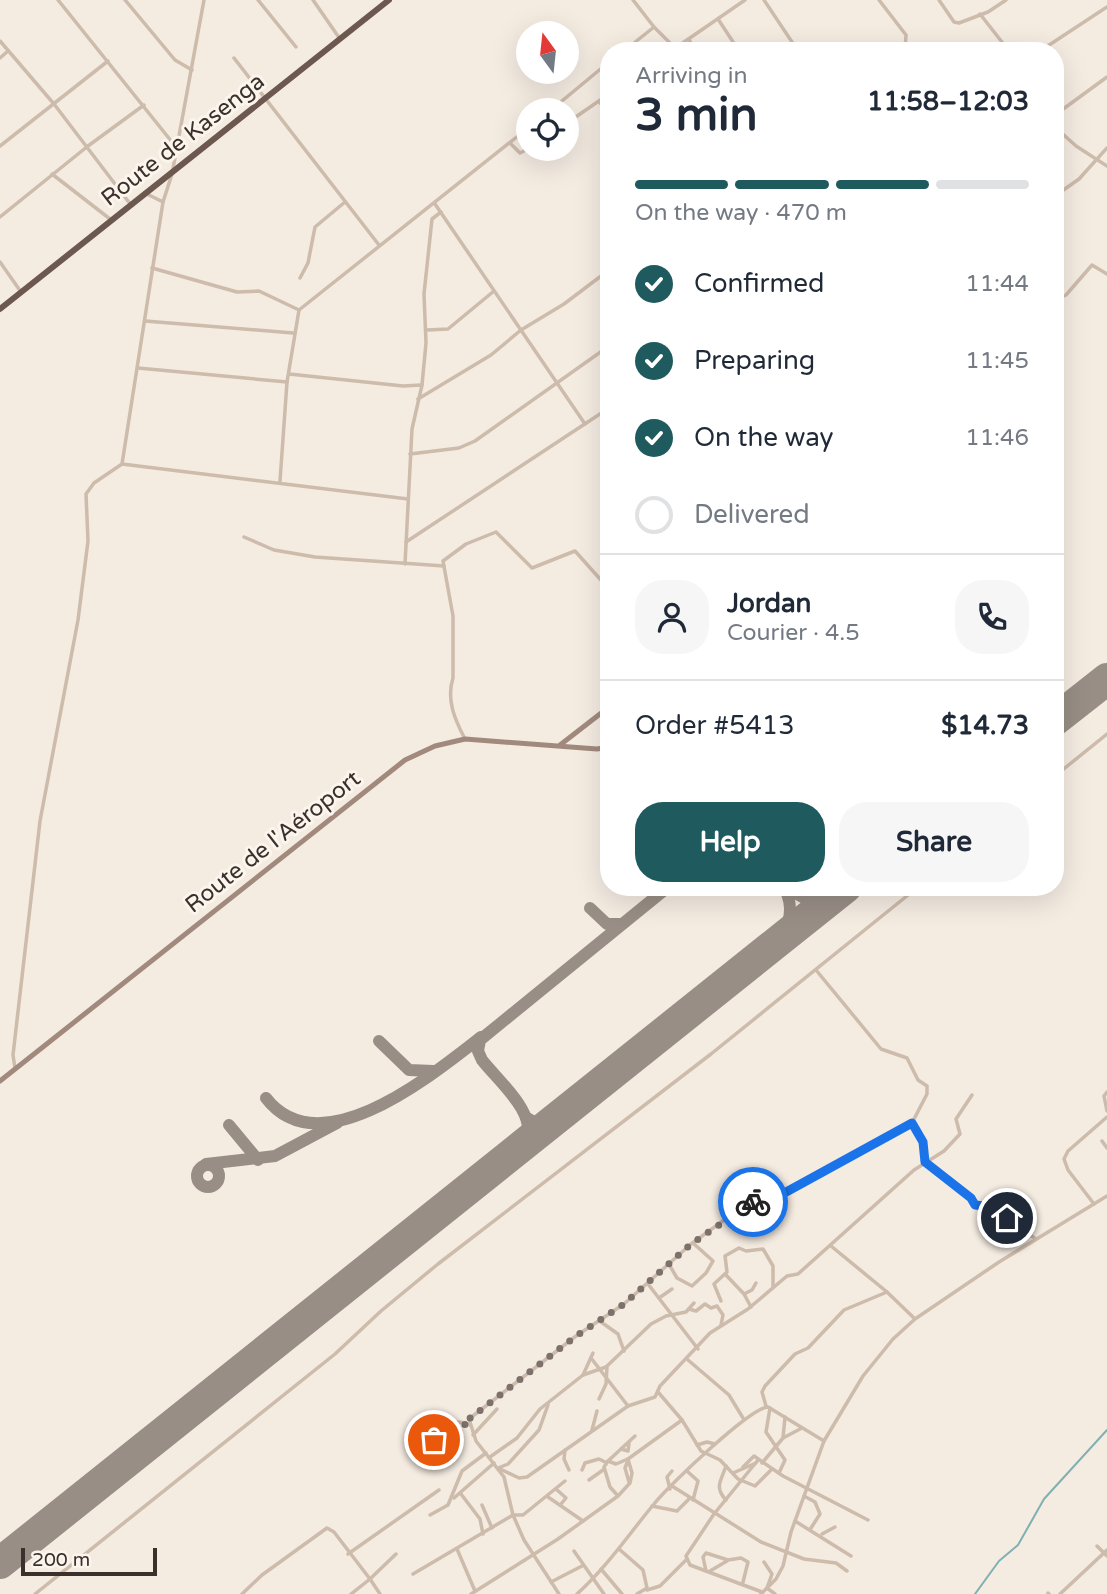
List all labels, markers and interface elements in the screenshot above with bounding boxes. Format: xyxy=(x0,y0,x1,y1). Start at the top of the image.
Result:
north arrow xyxy=(516,21,579,84)
map controls xyxy=(516,21,579,161)
text: Arriving in xyxy=(635,62,748,90)
street label: Route de Kasenga xyxy=(96,68,270,212)
text: 11:58–12:03 xyxy=(867,86,1029,117)
text: 3 min xyxy=(635,88,758,143)
button: locate xyxy=(516,98,579,161)
text: On the way · 470 m xyxy=(635,199,847,227)
icon: check xyxy=(635,265,673,303)
text: Confirmed xyxy=(694,268,824,299)
text: 11:44 xyxy=(965,270,1029,298)
icon: check xyxy=(635,342,673,380)
text: Preparing xyxy=(694,345,815,376)
text: 11:45 xyxy=(965,347,1029,375)
icon: check xyxy=(635,419,673,457)
text: On the way xyxy=(694,422,834,453)
text: 11:46 xyxy=(965,424,1029,452)
text: Delivered xyxy=(694,499,810,530)
button: person xyxy=(635,580,709,654)
button: phone xyxy=(955,580,1029,654)
text: Jordan xyxy=(727,588,811,619)
text: Courier · 4.5 xyxy=(727,619,860,647)
text: Order #5413 xyxy=(635,710,795,741)
text: $14.73 xyxy=(941,710,1029,741)
street label: Route de l'Aéroport xyxy=(180,765,366,919)
button: Help xyxy=(635,802,825,882)
button: Share xyxy=(839,802,1029,882)
courier xyxy=(718,1167,788,1237)
icon: bike xyxy=(734,1183,772,1221)
pin xyxy=(977,1188,1037,1248)
icon: home xyxy=(988,1199,1026,1237)
pin xyxy=(404,1410,464,1470)
icon: bag xyxy=(415,1421,453,1459)
scale bar xyxy=(21,1545,158,1577)
text: 200 m xyxy=(32,1549,90,1571)

